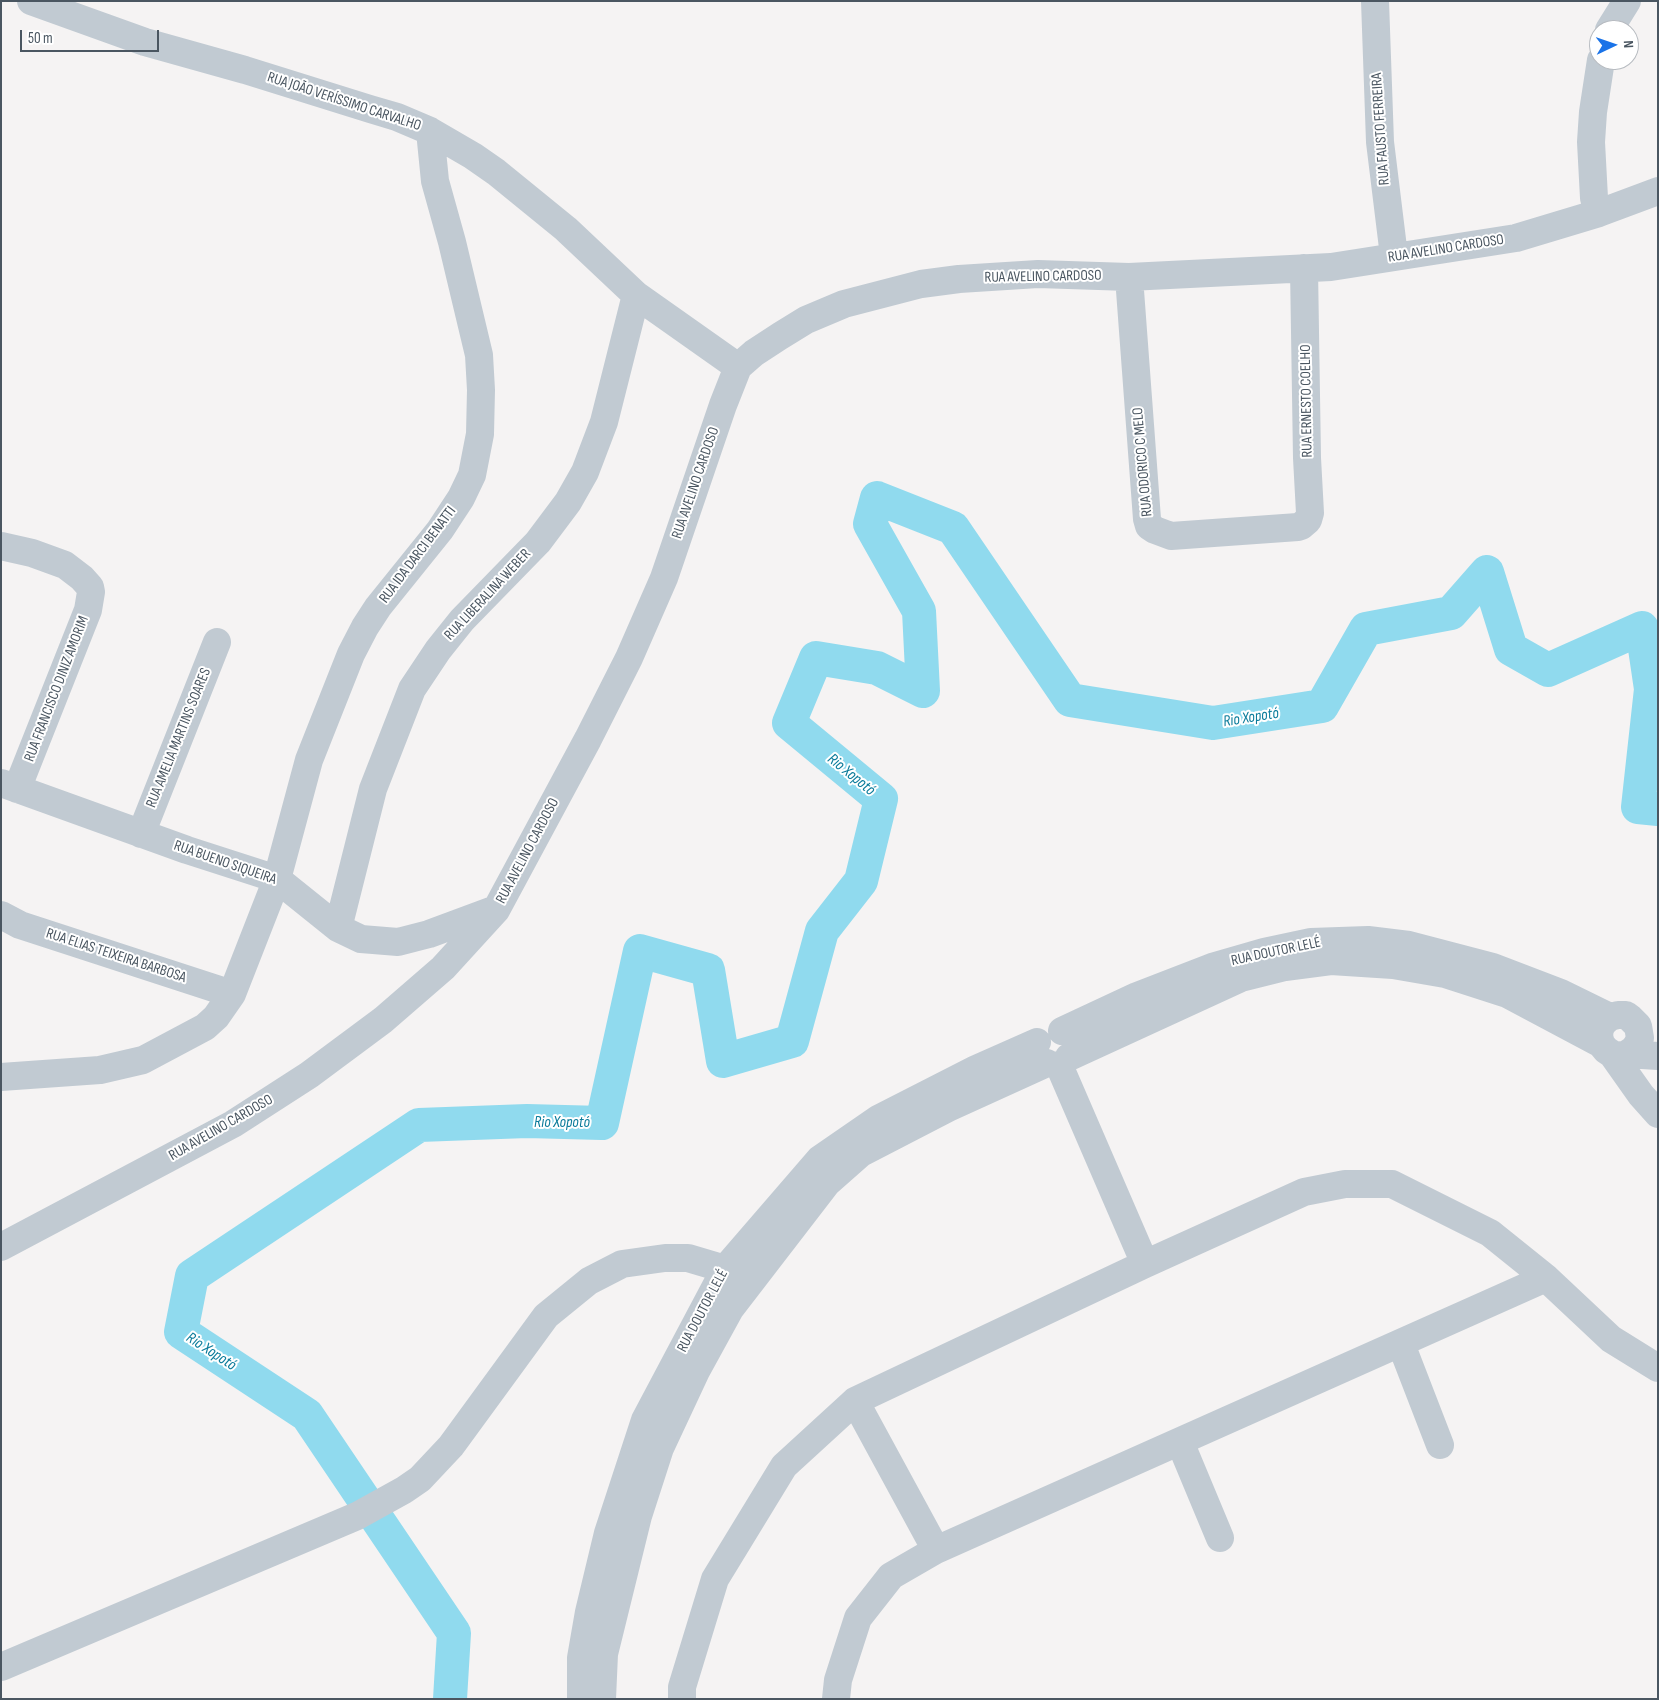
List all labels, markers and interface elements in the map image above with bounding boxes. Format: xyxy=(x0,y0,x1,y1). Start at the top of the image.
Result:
scale bar xyxy=(22,20,161,52)
north arrow xyxy=(1589,20,1639,70)
text: 50 m xyxy=(28,29,53,48)
text: N xyxy=(1620,40,1637,48)
street label: RUA JOÃO VERÍSSIMO CARVALHO xyxy=(265,69,423,135)
street label: RUA FAUSTO FERREIRA xyxy=(1368,72,1394,186)
street label: RUA AVELINO CARDOSO xyxy=(1387,231,1505,267)
street label: RUA AVELINO CARDOSO xyxy=(984,267,1102,287)
street label: RUA ERNESTO COELHO xyxy=(1297,344,1317,458)
street label: RUA ODORICO C MELO xyxy=(1129,407,1157,517)
street label: RUA AVELINO CARDOSO xyxy=(668,425,724,541)
street label: RUA IDA DARCI BENATTI xyxy=(376,503,460,607)
street label: RUA LIBERALINA WEBER xyxy=(441,546,535,644)
street label: RUA FRANCISCO DINIZ AMORIM xyxy=(21,614,93,764)
street label: RUA AMELIA MARTINS SOARES xyxy=(143,665,215,811)
water label: Rio Xopotó xyxy=(1222,704,1280,732)
water label: Rio Xopotó xyxy=(823,750,879,800)
street label: RUA AVELINO CARDOSO xyxy=(493,795,563,907)
street label: RUA BUENO SIQUEIRA xyxy=(171,837,279,889)
street label: RUA ELIAS TEIXEIRA BARBOSA xyxy=(44,925,188,987)
street label: RUA DOUTOR LELÉ xyxy=(1230,934,1322,970)
street label: RUA AVELINO CARDOSO xyxy=(166,1091,276,1165)
water label: Rio Xopotó xyxy=(534,1113,590,1133)
street label: RUA DOUTOR LELÉ xyxy=(674,1267,732,1355)
water label: Rio Xopotó xyxy=(182,1329,240,1375)

